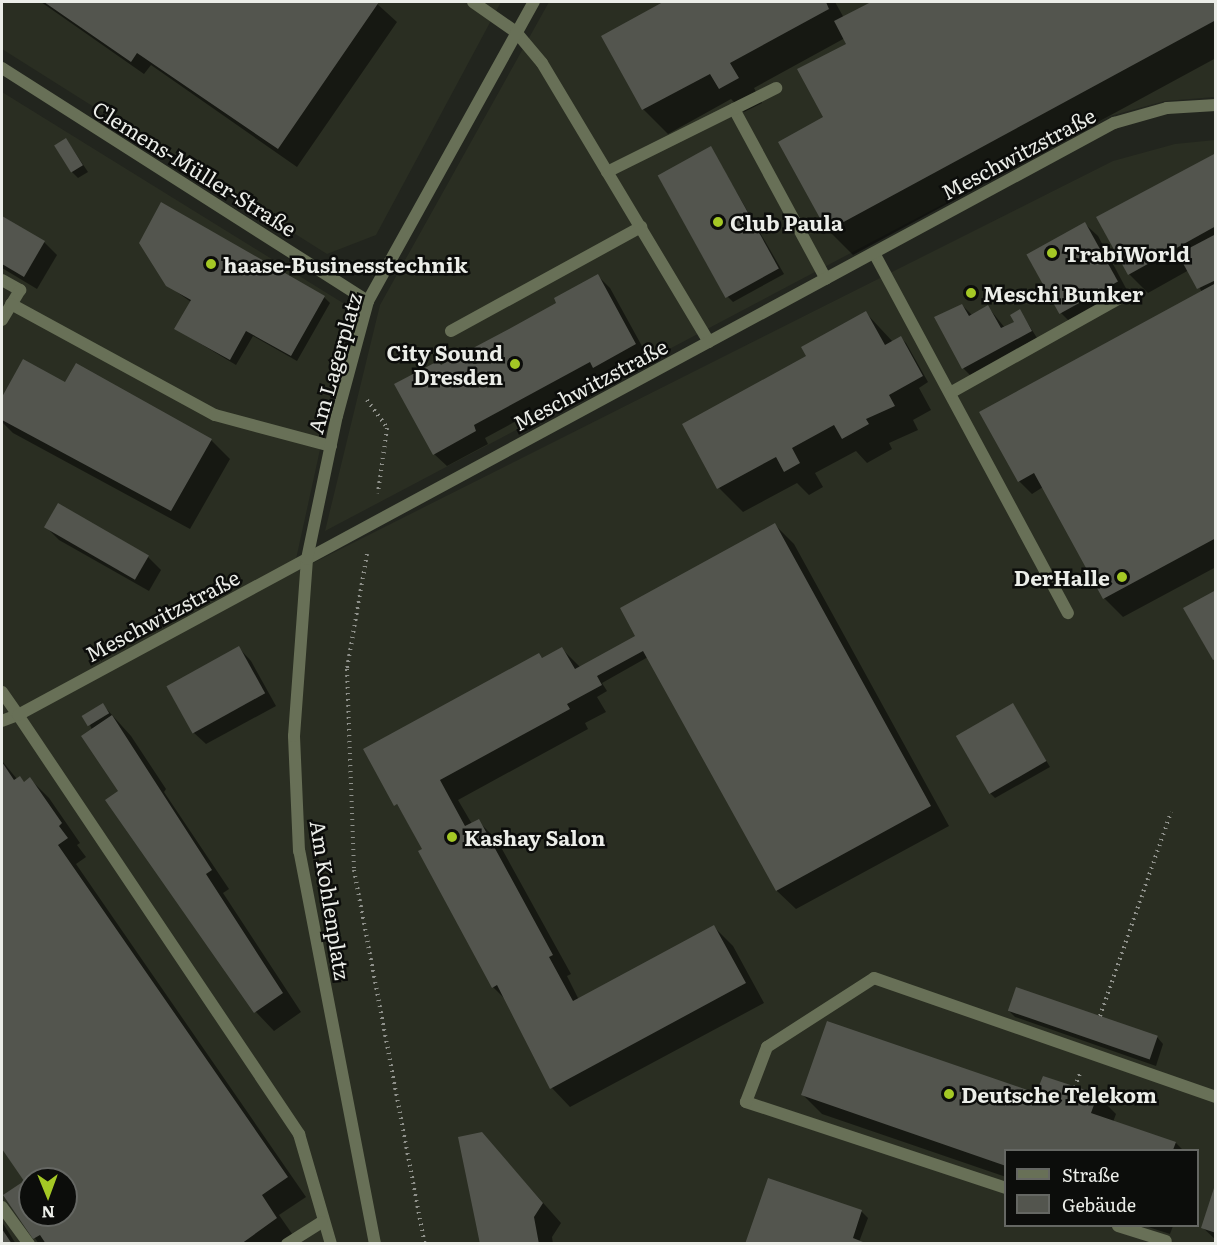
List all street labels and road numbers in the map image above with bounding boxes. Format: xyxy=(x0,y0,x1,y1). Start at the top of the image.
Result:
street label: Clemens-Müller-Straße xyxy=(89,95,301,241)
street label: Meschwitzstraße xyxy=(937,102,1099,204)
street label: Am Lagerplatz xyxy=(302,290,366,436)
street label: Meschwitzstraße xyxy=(509,333,671,435)
street label: Meschwitzstraße xyxy=(81,564,243,666)
street label: Am Kohlenplatz xyxy=(306,818,356,982)

